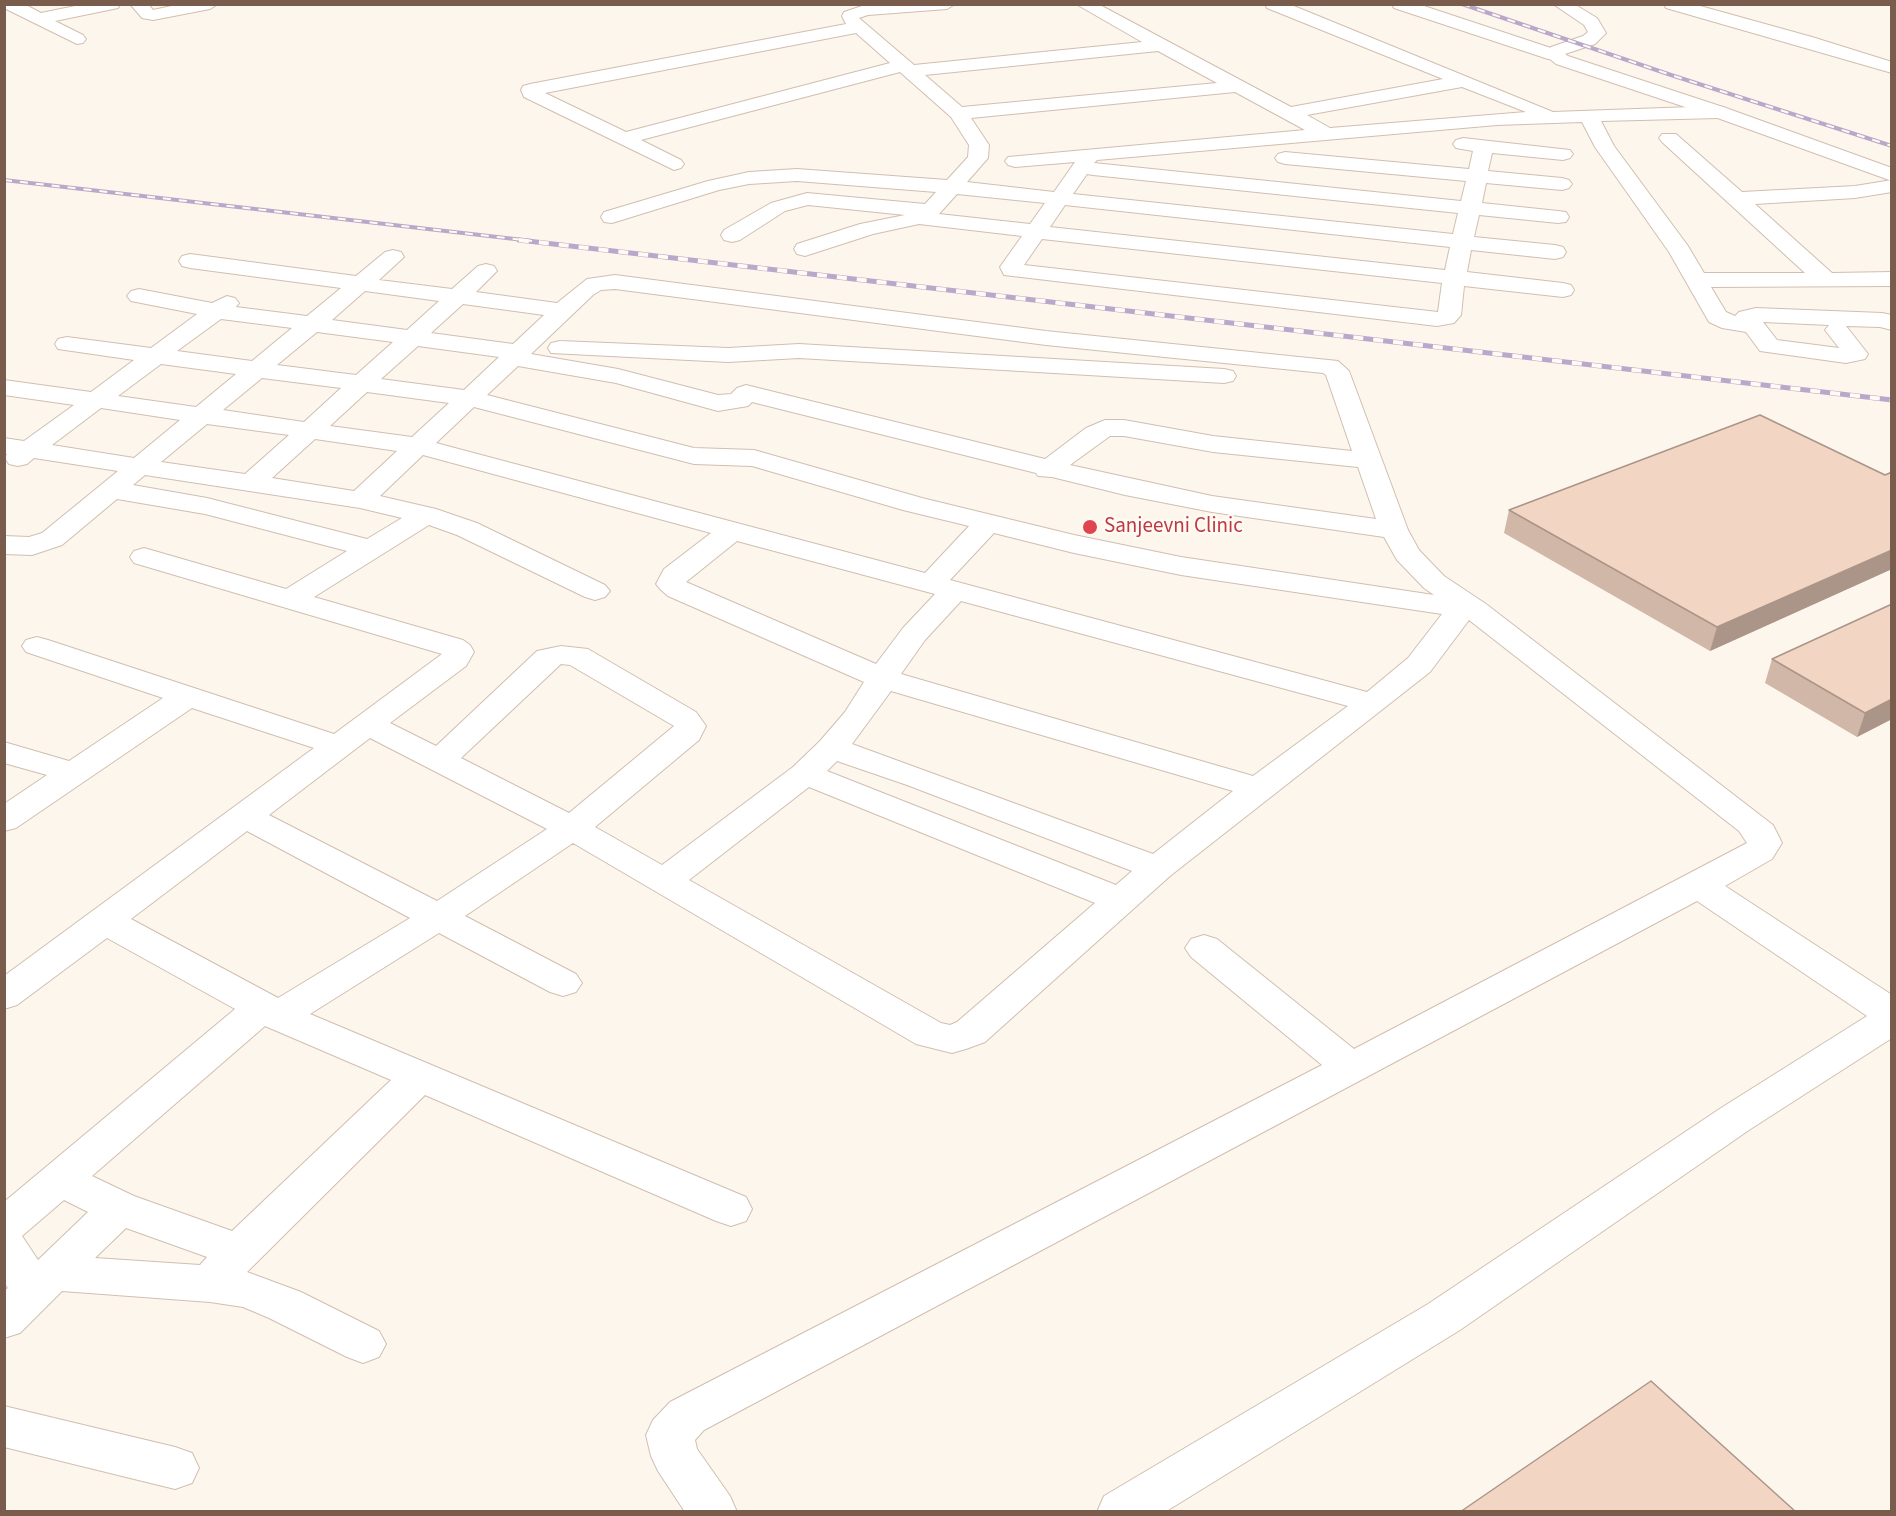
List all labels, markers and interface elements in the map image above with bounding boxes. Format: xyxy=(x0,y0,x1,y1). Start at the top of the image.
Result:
place label: Sanjeevni Clinic xyxy=(1104,514,1243,540)
marker: Sanjeevni Clinic xyxy=(1081,518,1099,536)

